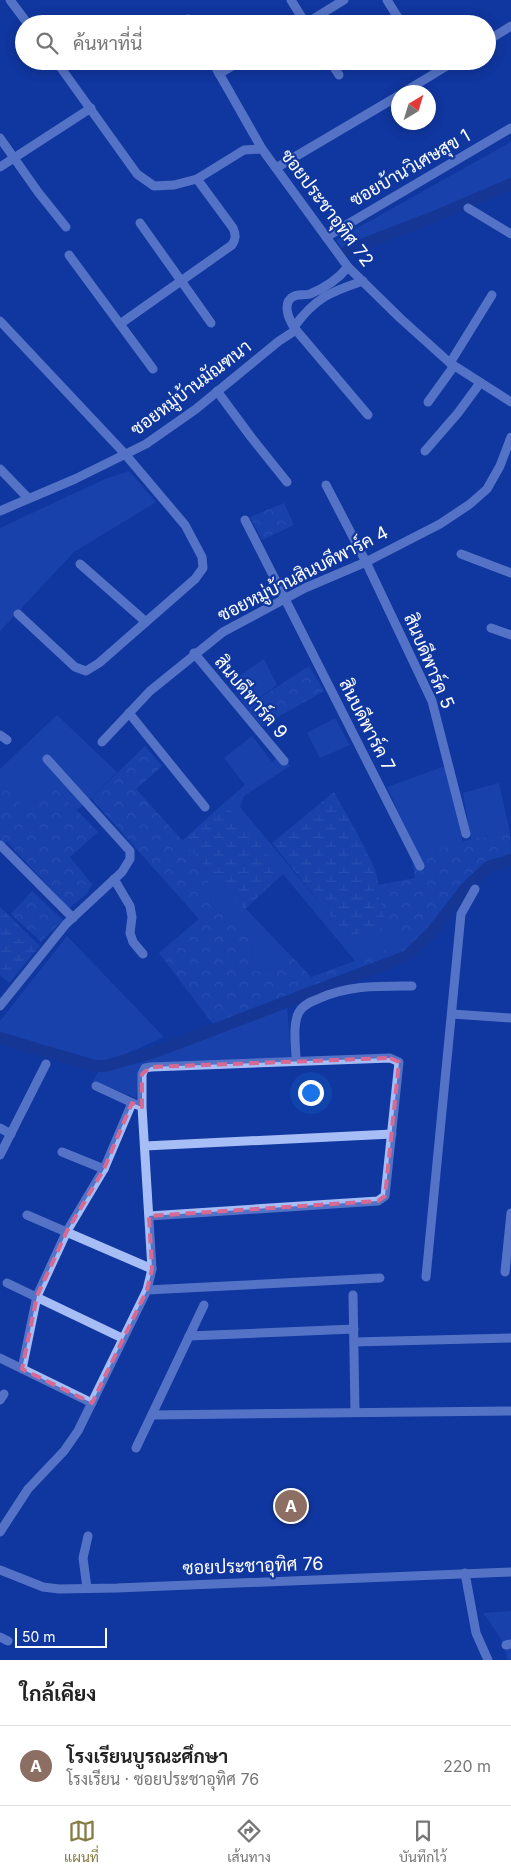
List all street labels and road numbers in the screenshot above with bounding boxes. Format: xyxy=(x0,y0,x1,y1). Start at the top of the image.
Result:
street label: ซอยบ้านวิเศษสุข 1 xyxy=(346,124,474,212)
street label: ซอยประชาอุทิศ 72 xyxy=(275,145,378,272)
street label: ซอยหมู่บ้านมัณฑนา xyxy=(126,335,257,442)
street label: ซอยหมู่บ้านสินบดีพาร์ค 4 xyxy=(213,520,393,628)
street label: สินบดีพาร์ค 5 xyxy=(400,609,461,712)
street label: สินบดีพาร์ค 9 xyxy=(211,650,294,742)
street label: สินบดีพาร์ค 7 xyxy=(335,674,401,774)
street label: ซอยประชาอุทิศ 76 xyxy=(182,1553,324,1580)

